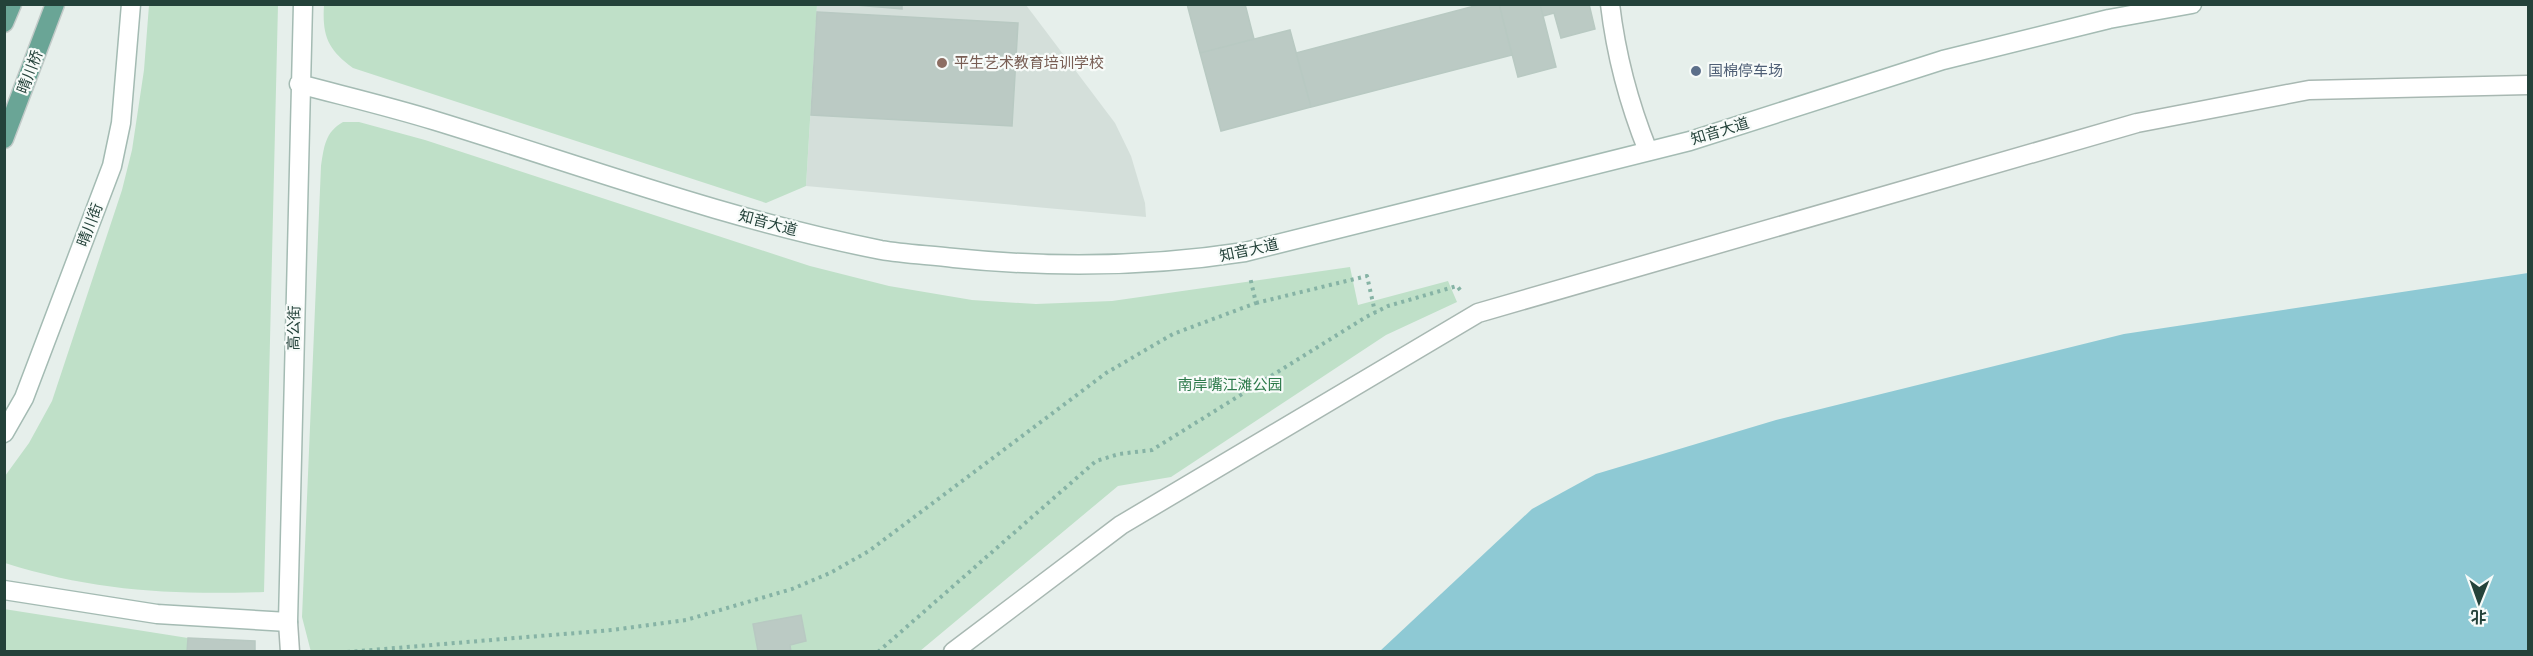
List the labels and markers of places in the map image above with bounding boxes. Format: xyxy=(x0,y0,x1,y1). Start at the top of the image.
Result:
place label: 平生艺术教育培训学校 xyxy=(954,54,1104,72)
marker: 平生艺术教育培训学校 xyxy=(935,56,949,70)
place label: 国棉停车场 xyxy=(1708,62,1783,80)
marker: 国棉停车场 xyxy=(1689,64,1703,78)

